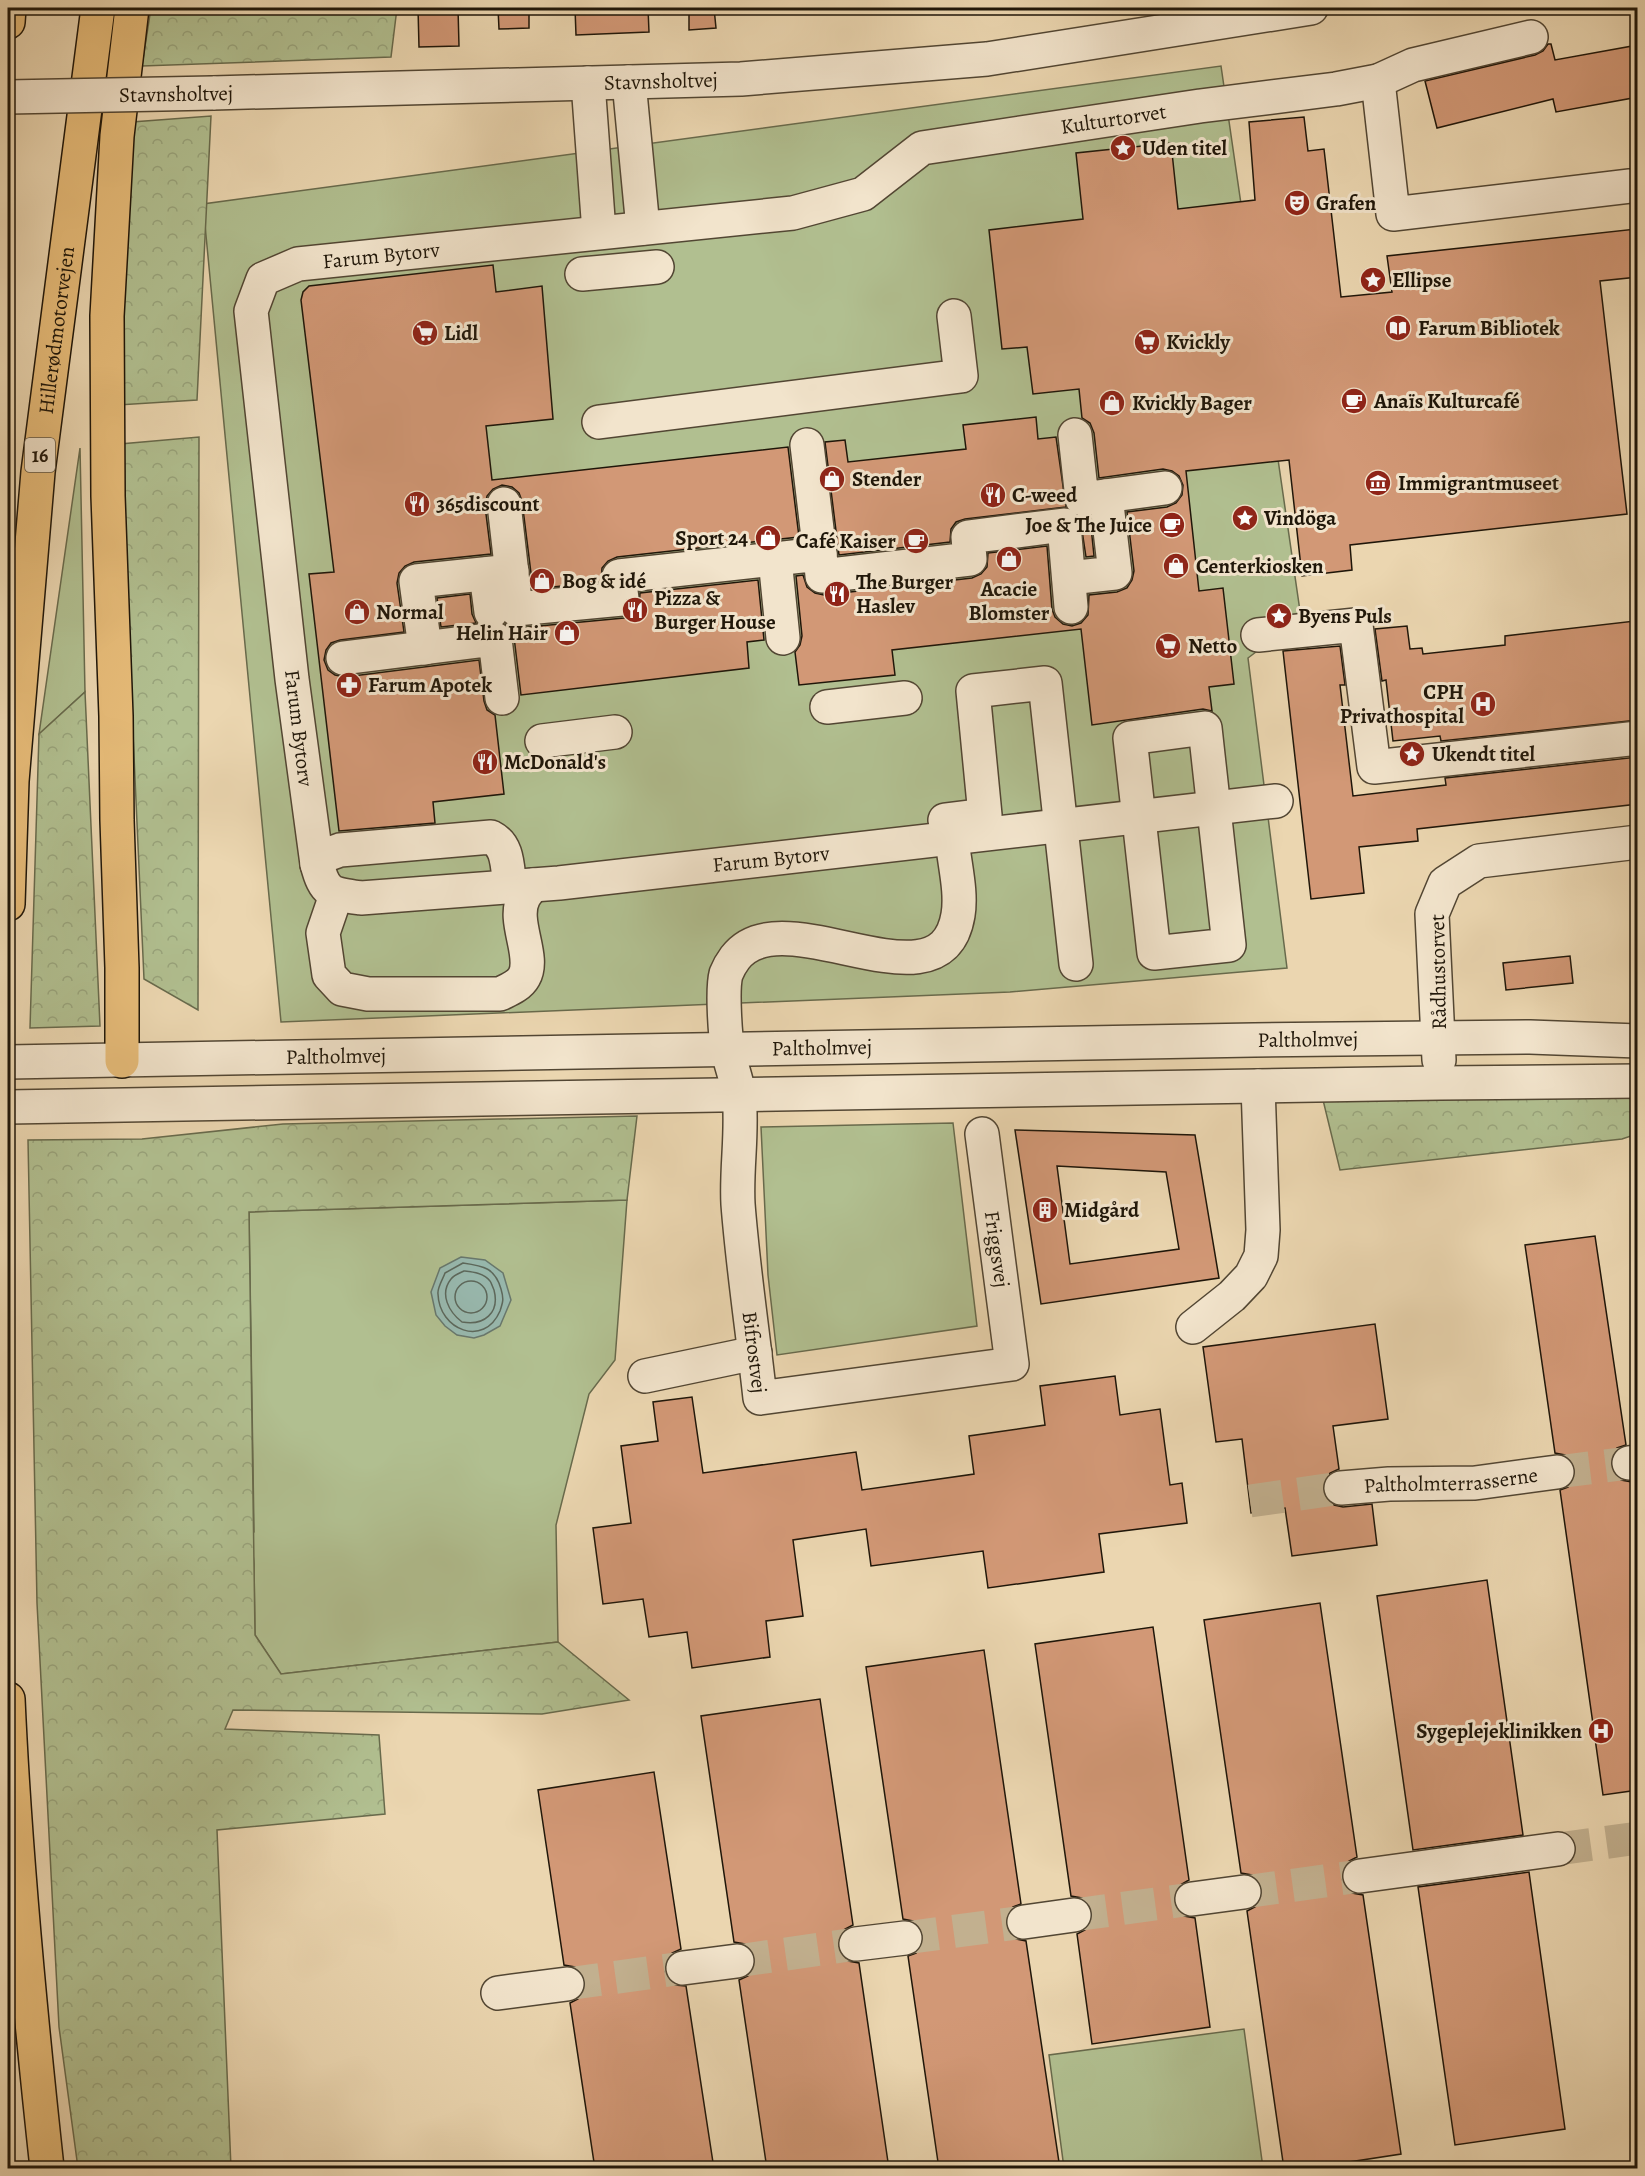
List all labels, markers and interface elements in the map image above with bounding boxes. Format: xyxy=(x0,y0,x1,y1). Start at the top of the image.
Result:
street label: Stavnsholtvej xyxy=(603,66,718,97)
street label: Stavnsholtvej xyxy=(119,79,233,109)
street label: Kulturtorvet xyxy=(1059,97,1168,141)
place icon: Uden titel xyxy=(1108,133,1138,163)
place label: Uden titel xyxy=(1142,134,1227,162)
theatre icon: Grafen xyxy=(1282,188,1312,218)
place label: Grafen xyxy=(1316,189,1377,217)
street label: Farum Bytorv xyxy=(321,235,442,275)
street label: Hillerødmotorvejen xyxy=(32,245,81,416)
place icon: Ellipse xyxy=(1358,265,1388,295)
place label: Ellipse xyxy=(1392,266,1452,294)
library icon: Farum Bibliotek xyxy=(1383,313,1413,343)
place label: Farum Bibliotek xyxy=(1418,314,1560,342)
supermarket icon: Lidl xyxy=(410,318,440,348)
place label: Lidl xyxy=(444,319,479,347)
supermarket icon: Kvickly xyxy=(1132,327,1162,357)
place label: Kvickly xyxy=(1166,328,1231,356)
cafe icon: Anaïs Kulturcafé xyxy=(1339,386,1369,416)
place label: Anaïs Kulturcafé xyxy=(1373,387,1520,415)
shop icon: Kvickly Bager xyxy=(1097,388,1127,418)
place label: Kvickly Bager xyxy=(1132,389,1252,417)
road number: 16 xyxy=(25,438,55,472)
shop icon: Stender xyxy=(817,464,847,494)
place label: Stender xyxy=(852,465,922,493)
museum icon: Immigrantmuseet xyxy=(1363,468,1393,498)
place label: Immigrantmuseet xyxy=(1398,469,1559,497)
restaurant icon: C-weed xyxy=(978,480,1008,510)
place label: C-weed xyxy=(1012,481,1078,509)
restaurant icon: 365discount xyxy=(402,489,432,519)
place label: 365discount xyxy=(436,490,540,518)
place icon: Vindöga xyxy=(1230,503,1260,533)
place label: Vindöga xyxy=(1263,504,1337,532)
cafe icon: Joe & The Juice xyxy=(1157,510,1187,540)
place label: Joe & The Juice xyxy=(1025,511,1152,539)
shop icon: Sport 24 xyxy=(753,523,783,553)
place label: Sport 24 xyxy=(675,524,748,552)
cafe icon: Café Kaiser xyxy=(901,526,931,556)
place label: Café Kaiser xyxy=(796,527,896,555)
shop icon: Acacie Blomster xyxy=(994,544,1024,574)
shop icon: Centerkiosken xyxy=(1161,551,1191,581)
place label: Centerkiosken xyxy=(1196,552,1324,580)
shop icon: Bog & idé xyxy=(527,566,557,596)
place label: Bog & idé xyxy=(562,567,646,595)
place label: The Burger Haslev xyxy=(856,568,953,620)
place label: Acacie Blomster xyxy=(969,575,1050,627)
restaurant icon: The Burger Haslev xyxy=(822,579,852,609)
place label: Pizza & Burger House xyxy=(654,584,776,636)
restaurant icon: Pizza & Burger House xyxy=(620,595,650,625)
shop icon: Normal xyxy=(342,597,372,627)
place label: Normal xyxy=(376,598,444,626)
place icon: Byens Puls xyxy=(1264,601,1294,631)
place label: Byens Puls xyxy=(1298,602,1392,630)
shop icon: Helin Hair xyxy=(552,618,582,648)
place label: Helin Hair xyxy=(456,619,548,647)
supermarket icon: Netto xyxy=(1153,631,1183,661)
place label: Netto xyxy=(1188,632,1238,660)
street label: Farum Bytorv xyxy=(278,668,320,789)
pharmacy icon: Farum Apotek xyxy=(334,670,364,700)
place label: Farum Apotek xyxy=(368,671,492,699)
place label: CPH Privathospital xyxy=(1340,678,1464,730)
hospital icon: CPH Privathospital xyxy=(1468,689,1498,719)
place icon: Ukendt titel xyxy=(1397,739,1427,769)
place label: Ukendt titel xyxy=(1432,740,1535,768)
restaurant icon: McDonald's xyxy=(470,747,500,777)
place label: McDonald's xyxy=(504,748,606,776)
street label: Farum Bytorv xyxy=(711,839,832,879)
street label: Rådhustorvet xyxy=(1423,914,1453,1030)
street label: Paltholmvej xyxy=(1257,1025,1358,1054)
street label: Paltholmvej xyxy=(771,1033,872,1063)
street label: Paltholmvej xyxy=(285,1041,386,1071)
building icon: Midgård xyxy=(1030,1195,1060,1225)
place label: Midgård xyxy=(1064,1196,1140,1224)
street label: Friggsvej xyxy=(978,1209,1016,1289)
street label: Bifrostvej xyxy=(736,1310,773,1395)
street label: Paltholmterrasserne xyxy=(1362,1461,1539,1500)
hospital icon: Sygeplejeklinikken xyxy=(1586,1716,1616,1746)
place label: Sygeplejeklinikken xyxy=(1416,1717,1582,1745)

